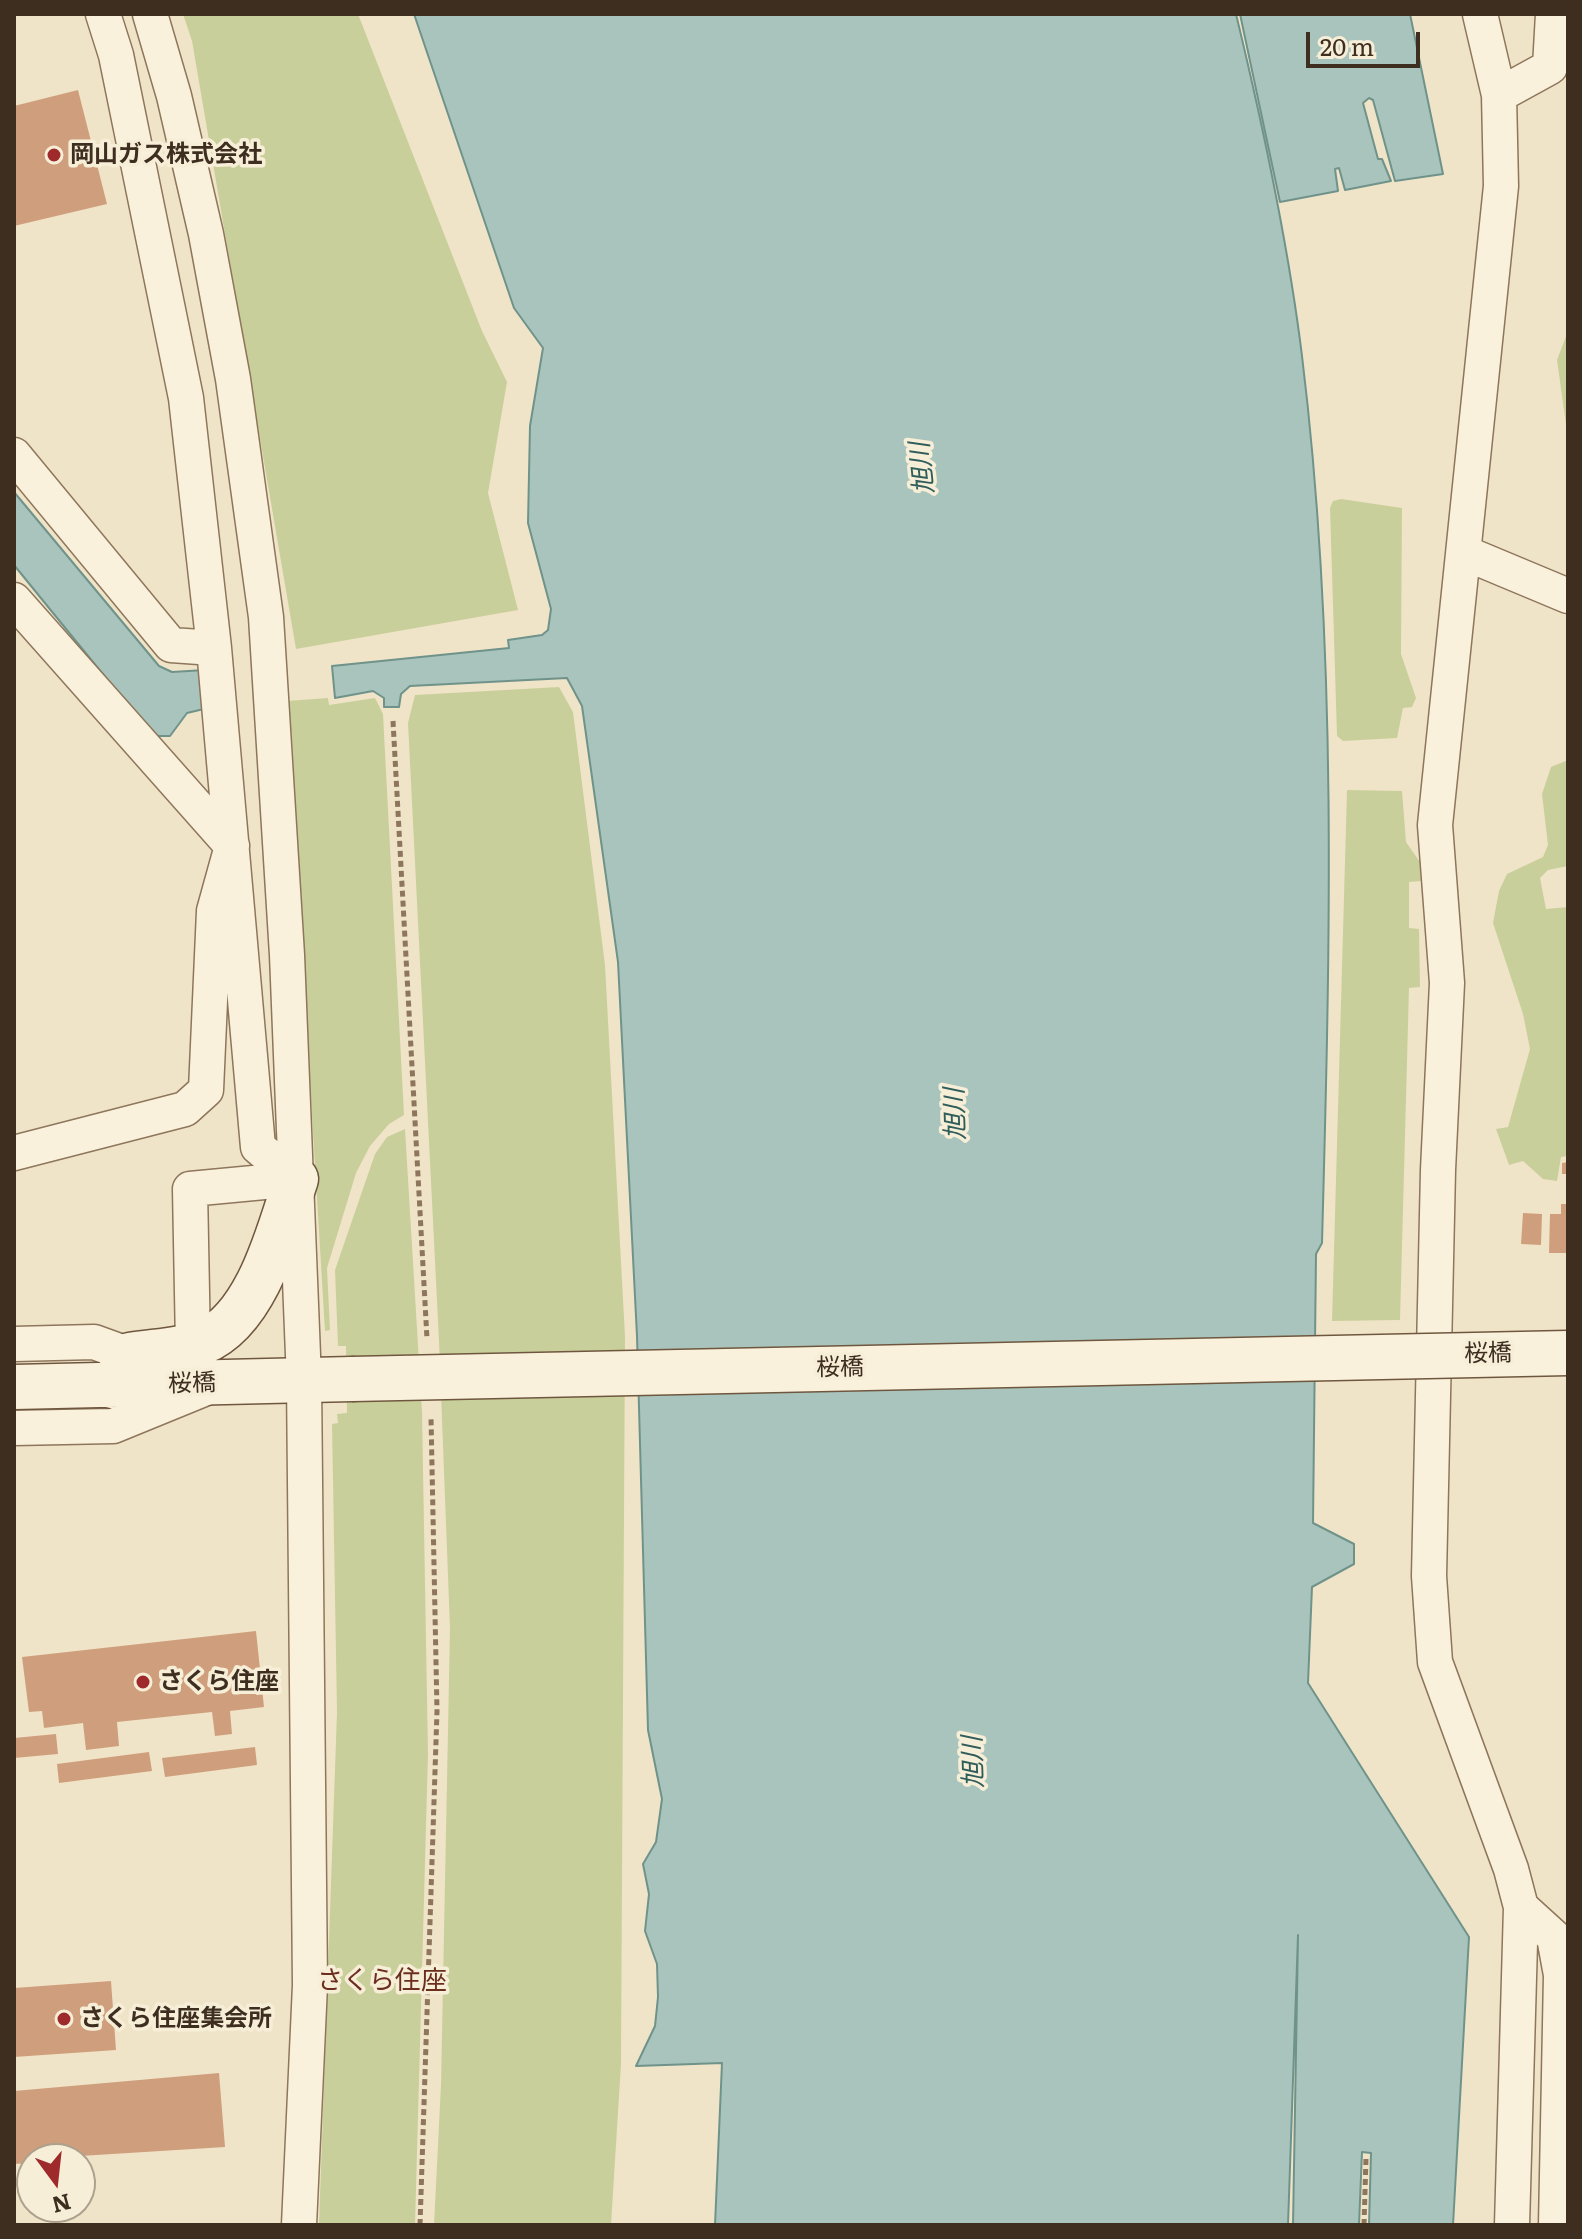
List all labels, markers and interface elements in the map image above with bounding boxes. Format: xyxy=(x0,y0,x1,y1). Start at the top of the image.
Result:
scale bar xyxy=(1310,16,1424,66)
text: 20 m xyxy=(1320,28,1374,63)
place label: 岡山ガス株式会社 xyxy=(70,141,262,169)
marker: 岡山ガス株式会社 xyxy=(45,146,63,164)
water label: 旭川 xyxy=(905,441,941,495)
water label: 旭川 xyxy=(940,1087,972,1141)
street label: 桜橋 xyxy=(1464,1339,1512,1369)
street label: 桜橋 xyxy=(816,1353,864,1383)
street label: 桜橋 xyxy=(168,1369,216,1399)
place label: さくら住座 xyxy=(159,1668,279,1696)
marker: さくら住座 xyxy=(134,1673,152,1691)
water label: 旭川 xyxy=(958,1735,990,1789)
district label: さくら住座 xyxy=(317,1965,447,1997)
place label: さくら住座集会所 xyxy=(80,2005,272,2033)
marker: さくら住座集会所 xyxy=(55,2010,73,2028)
north arrow xyxy=(16,2143,96,2223)
text: N xyxy=(49,2186,75,2223)

